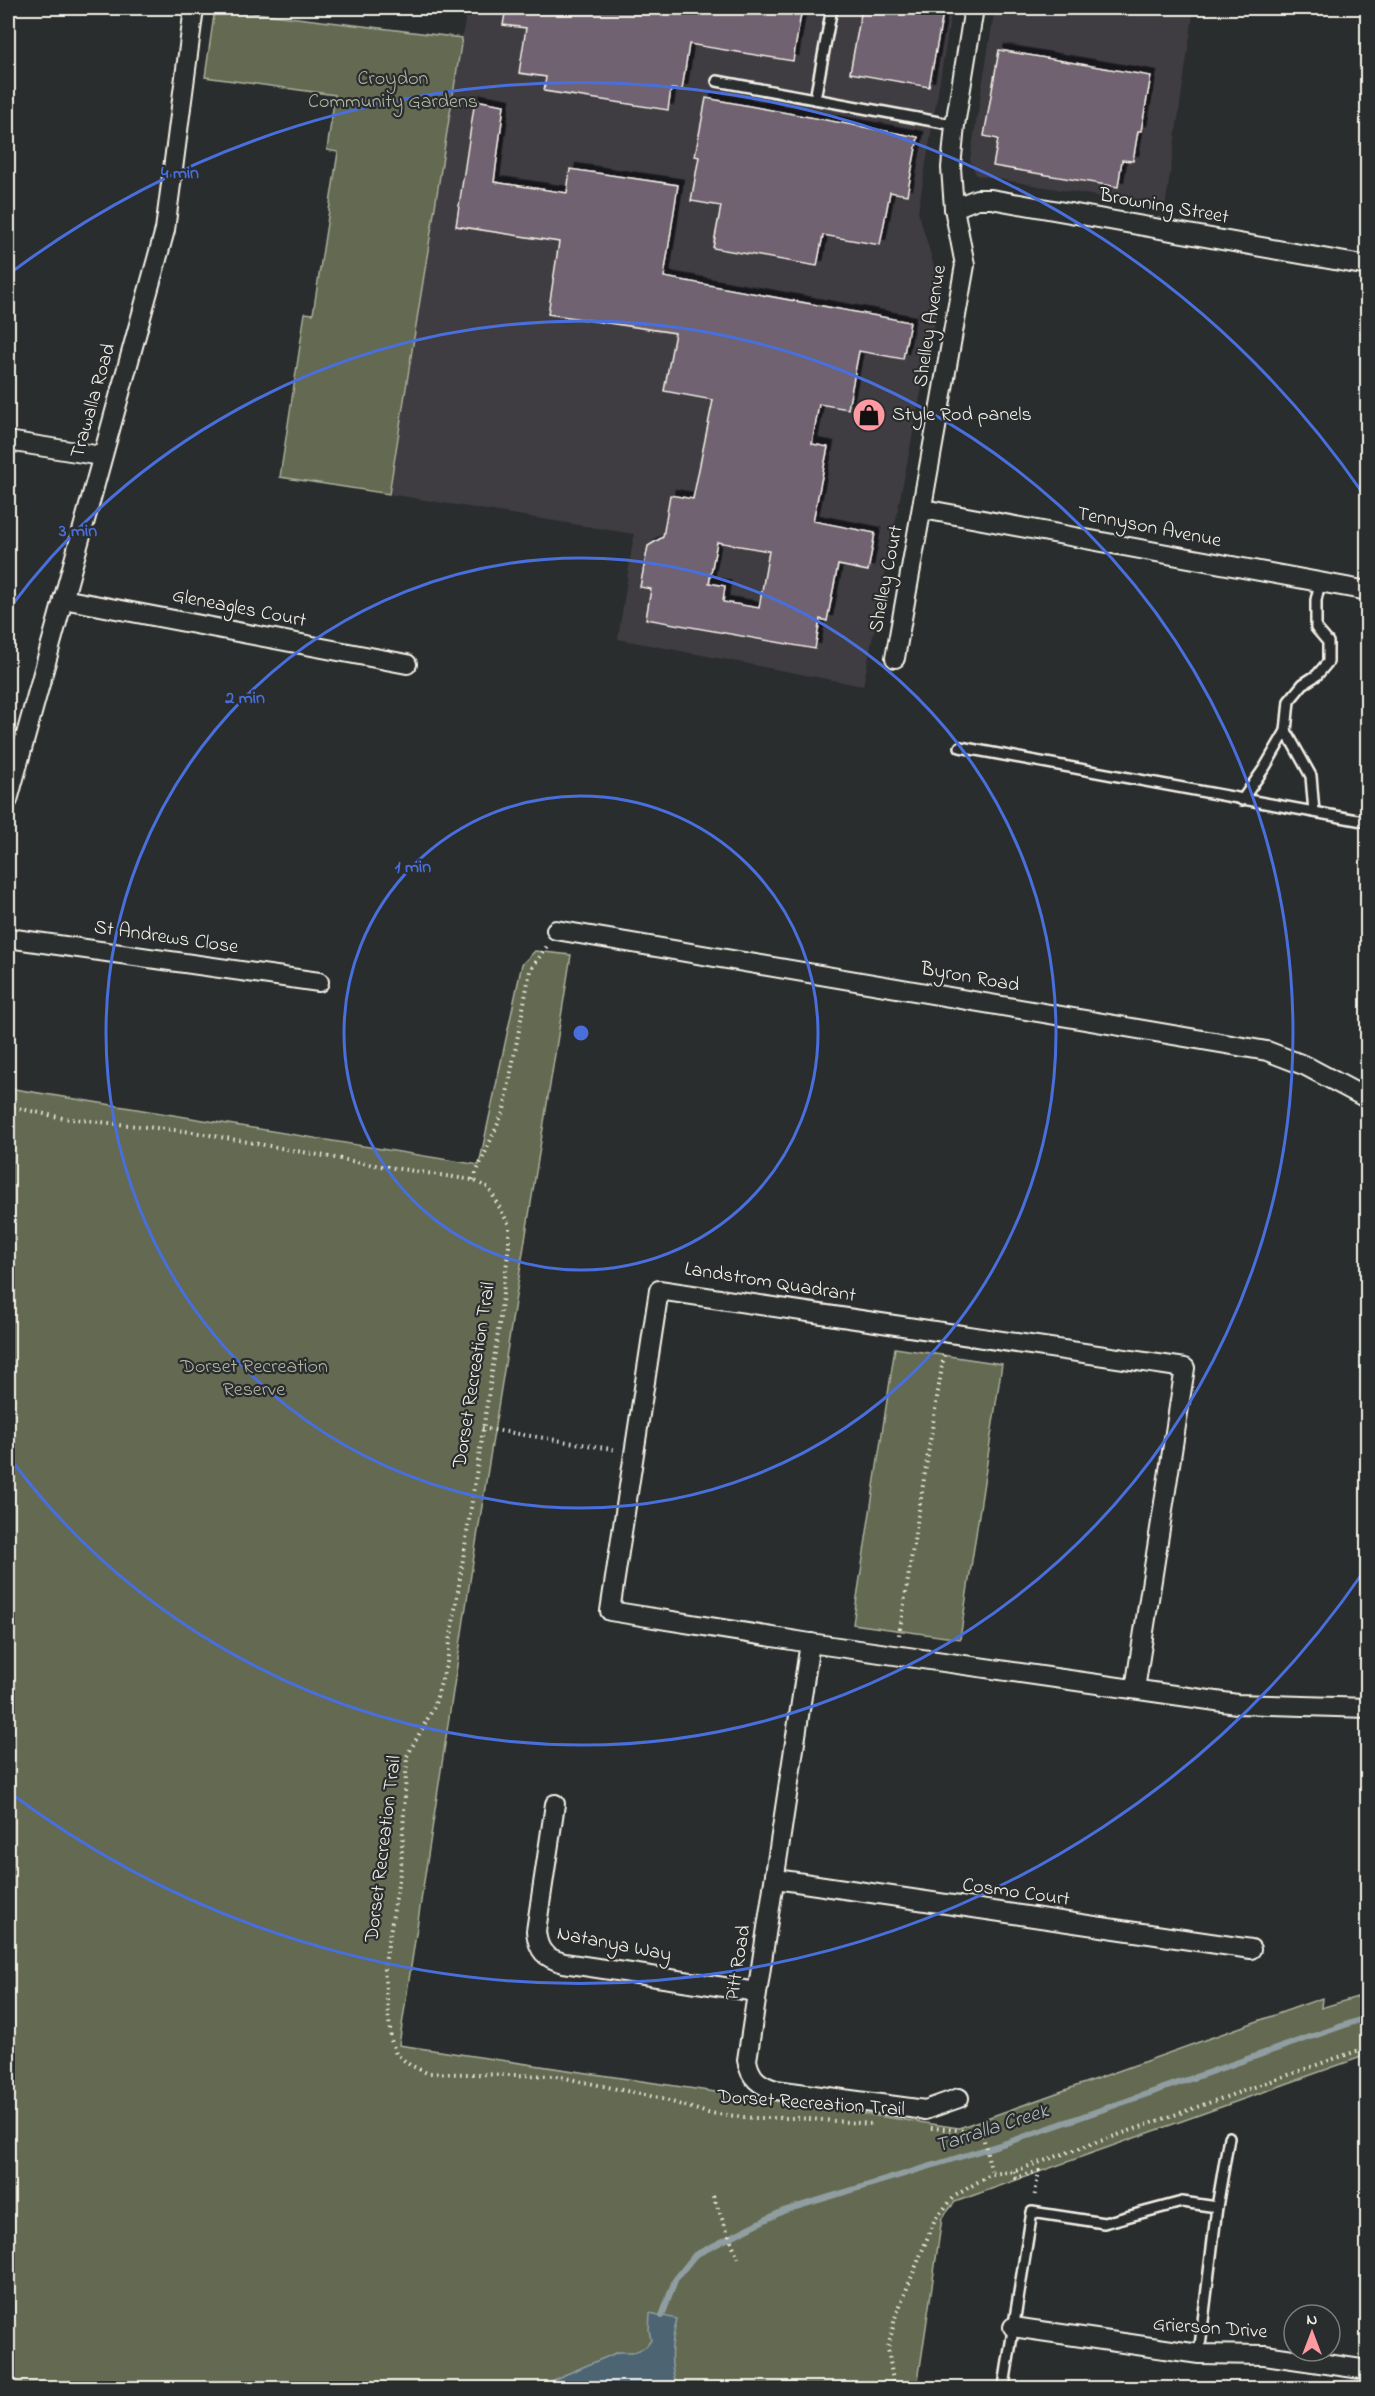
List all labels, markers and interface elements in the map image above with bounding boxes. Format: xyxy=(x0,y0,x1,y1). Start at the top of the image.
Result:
park label: Croydon Community Gardens xyxy=(308,65,478,117)
text: 4 min xyxy=(161,161,199,187)
street label: Browning Street xyxy=(1096,181,1231,234)
street label: Shelley Avenue xyxy=(907,263,955,389)
street label: Trawalla Road xyxy=(64,340,124,462)
shop icon: Style Rod panels xyxy=(851,397,887,433)
place label: Style Rod panels xyxy=(892,401,1032,430)
street label: Tennyson Avenue xyxy=(1074,500,1224,556)
text: 3 min xyxy=(58,519,97,545)
street label: Shelley Court xyxy=(862,523,912,635)
street label: Gleneagles Court xyxy=(169,582,309,637)
text: 2 min xyxy=(224,686,265,712)
text: 1 min xyxy=(395,855,431,881)
street label: St Andrews Close xyxy=(92,914,240,962)
street label: Byron Road xyxy=(917,955,1022,1001)
centre of rings xyxy=(571,1023,591,1043)
street label: Landstrom Quadrant xyxy=(682,1255,858,1311)
street label: Dorset Recreation Trail xyxy=(446,1280,504,1471)
park label: Dorset Recreation Reserve xyxy=(179,1353,328,1405)
street label: Dorset Recreation Trail xyxy=(358,1754,410,1945)
street label: Cosmo Court xyxy=(960,1871,1072,1915)
street label: Natanya Way xyxy=(554,1920,674,1970)
street label: Pitt Road xyxy=(719,1923,759,2003)
street label: Dorset Recreation Trail xyxy=(715,2083,906,2125)
water label: Tarralla Creek xyxy=(932,2096,1053,2161)
north arrow xyxy=(1282,2303,1342,2363)
text: N xyxy=(1307,2308,1318,2332)
street label: Grierson Drive xyxy=(1152,2311,1268,2347)

